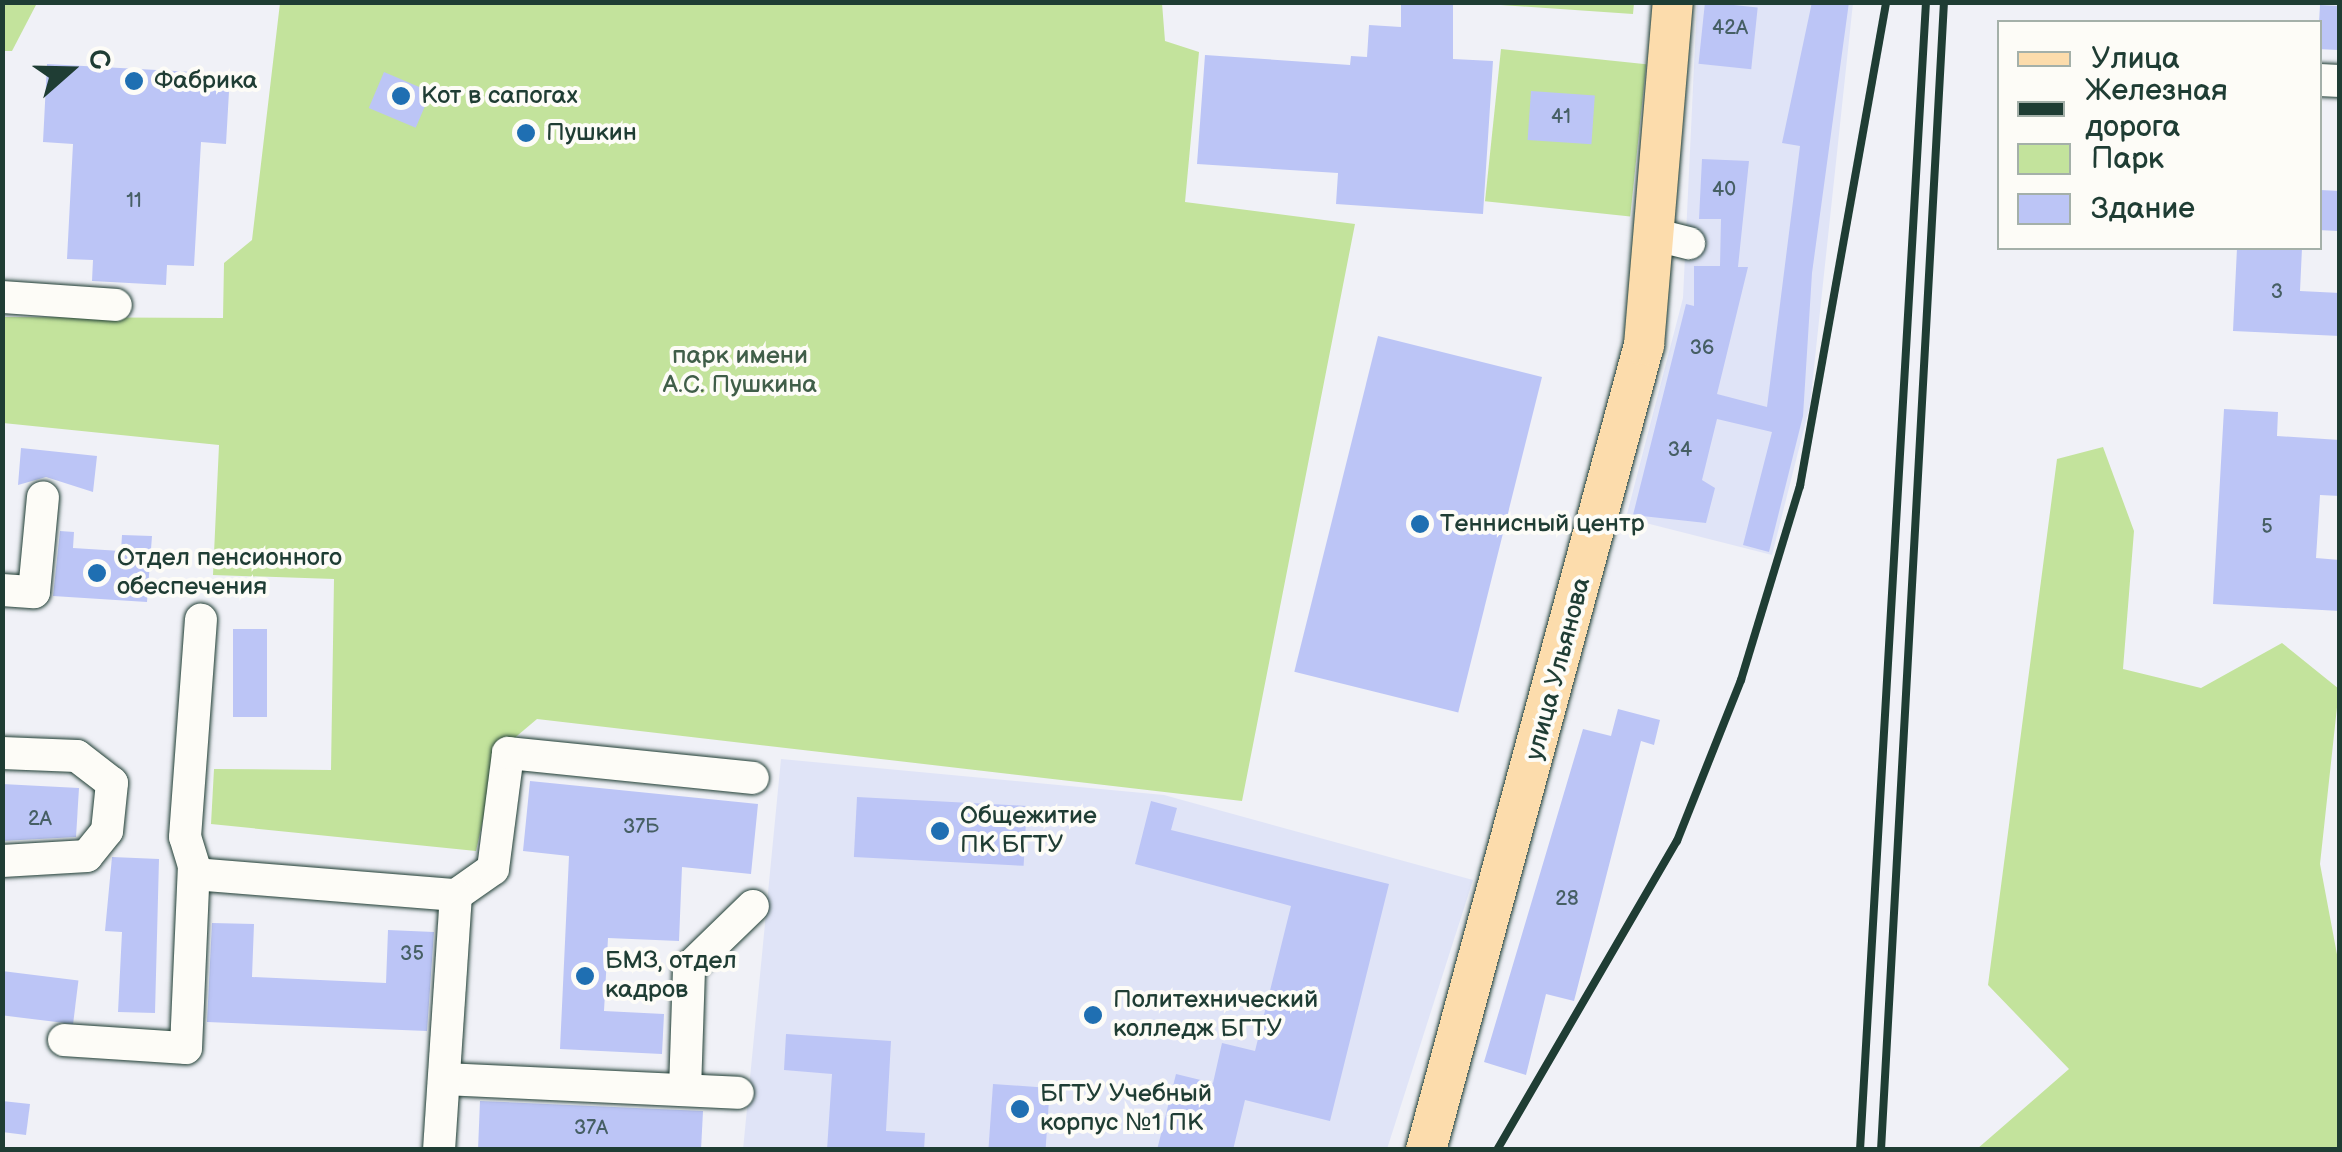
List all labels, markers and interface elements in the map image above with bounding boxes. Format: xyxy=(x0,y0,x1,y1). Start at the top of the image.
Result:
house number: 42А xyxy=(1712,16,1748,40)
north arrow xyxy=(20,20,120,120)
legend xyxy=(1997,20,2322,250)
text: Улица xyxy=(2091,41,2180,77)
text: С xyxy=(80,45,117,74)
place label: Фабрика xyxy=(154,66,258,96)
marker: Фабрика xyxy=(123,70,145,92)
text: Железная дорога xyxy=(2085,73,2228,145)
place label: Кот в сапогах xyxy=(421,81,578,111)
marker: Кот в сапогах xyxy=(390,85,412,107)
house number: 41 xyxy=(1551,105,1571,129)
place label: Пушкин xyxy=(546,118,637,148)
marker: Пушкин xyxy=(515,122,537,144)
text: Парк xyxy=(2091,141,2164,177)
house number: 40 xyxy=(1712,178,1736,202)
house number: 11 xyxy=(126,189,142,213)
text: Здание xyxy=(2091,191,2195,227)
house number: 3 xyxy=(2271,280,2283,304)
house number: 36 xyxy=(1690,336,1714,360)
park label: парк имени А.С. Пушкина xyxy=(663,342,817,401)
house number: 34 xyxy=(1668,438,1692,462)
place label: Теннисный центр xyxy=(1440,509,1645,539)
marker: Теннисный центр xyxy=(1409,513,1431,535)
house number: 5 xyxy=(2261,515,2273,539)
place label: Отдел пенсионного обеспечения xyxy=(117,544,342,603)
marker: Отдел пенсионного обеспечения xyxy=(86,562,108,584)
street label: улица Ульянова xyxy=(1520,574,1598,764)
place label: Общежитие ПК БГТУ xyxy=(960,802,1097,861)
house number: 2А xyxy=(28,807,52,831)
house number: 37Б xyxy=(623,815,659,839)
marker: Общежитие ПК БГТУ xyxy=(929,820,951,842)
house number: 28 xyxy=(1555,887,1579,911)
house number: 35 xyxy=(400,942,424,966)
place label: БМЗ, отдел кадров xyxy=(605,947,737,1006)
marker: БМЗ, отдел кадров xyxy=(574,965,596,987)
place label: Политехнический колледж БГТУ xyxy=(1113,986,1318,1045)
marker: Политехнический колледж БГТУ xyxy=(1082,1004,1104,1026)
place label: БГТУ Учебный корпус №1 ПК xyxy=(1040,1080,1212,1139)
marker: БГТУ Учебный корпус №1 ПК xyxy=(1009,1098,1031,1120)
house number: 37А xyxy=(574,1116,608,1140)

